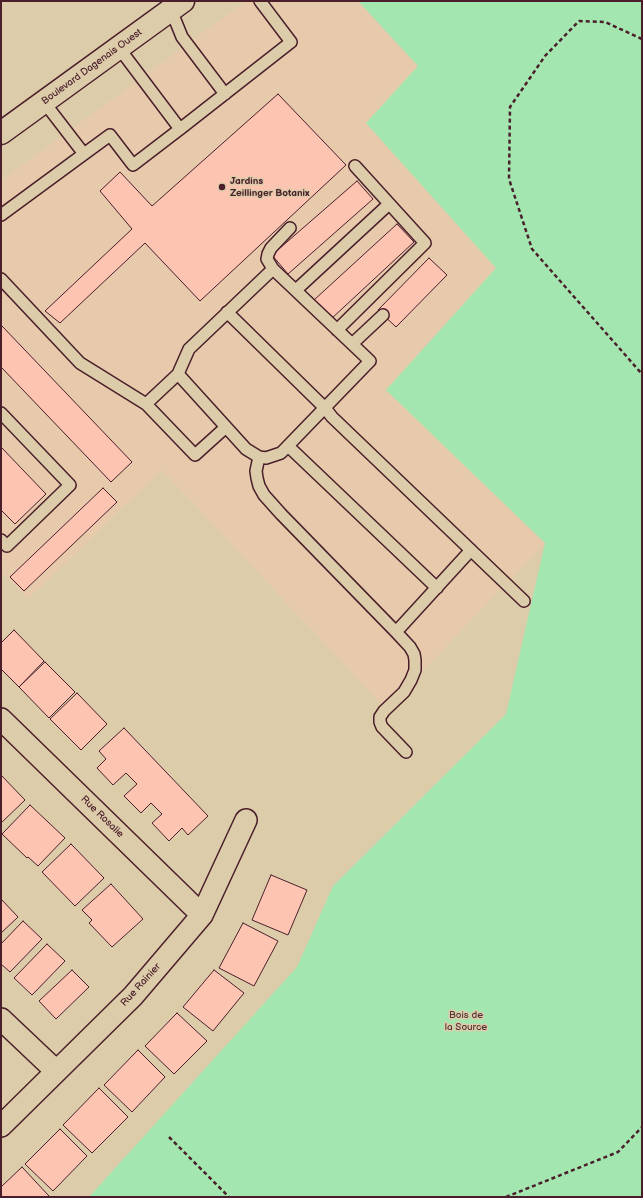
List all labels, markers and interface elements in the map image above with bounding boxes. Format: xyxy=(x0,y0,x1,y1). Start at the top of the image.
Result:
street label: Boulevard Dagenais Ouest xyxy=(39,27,145,107)
place label: Jardins Zeillinger Botanix xyxy=(230,175,309,198)
marker: Jardins Zeillinger Botanix xyxy=(217,182,227,192)
street label: Rue Rosalie xyxy=(78,794,126,840)
street label: Rue Rainier xyxy=(118,961,164,1009)
park label: Bois de la Source xyxy=(445,1009,487,1032)

